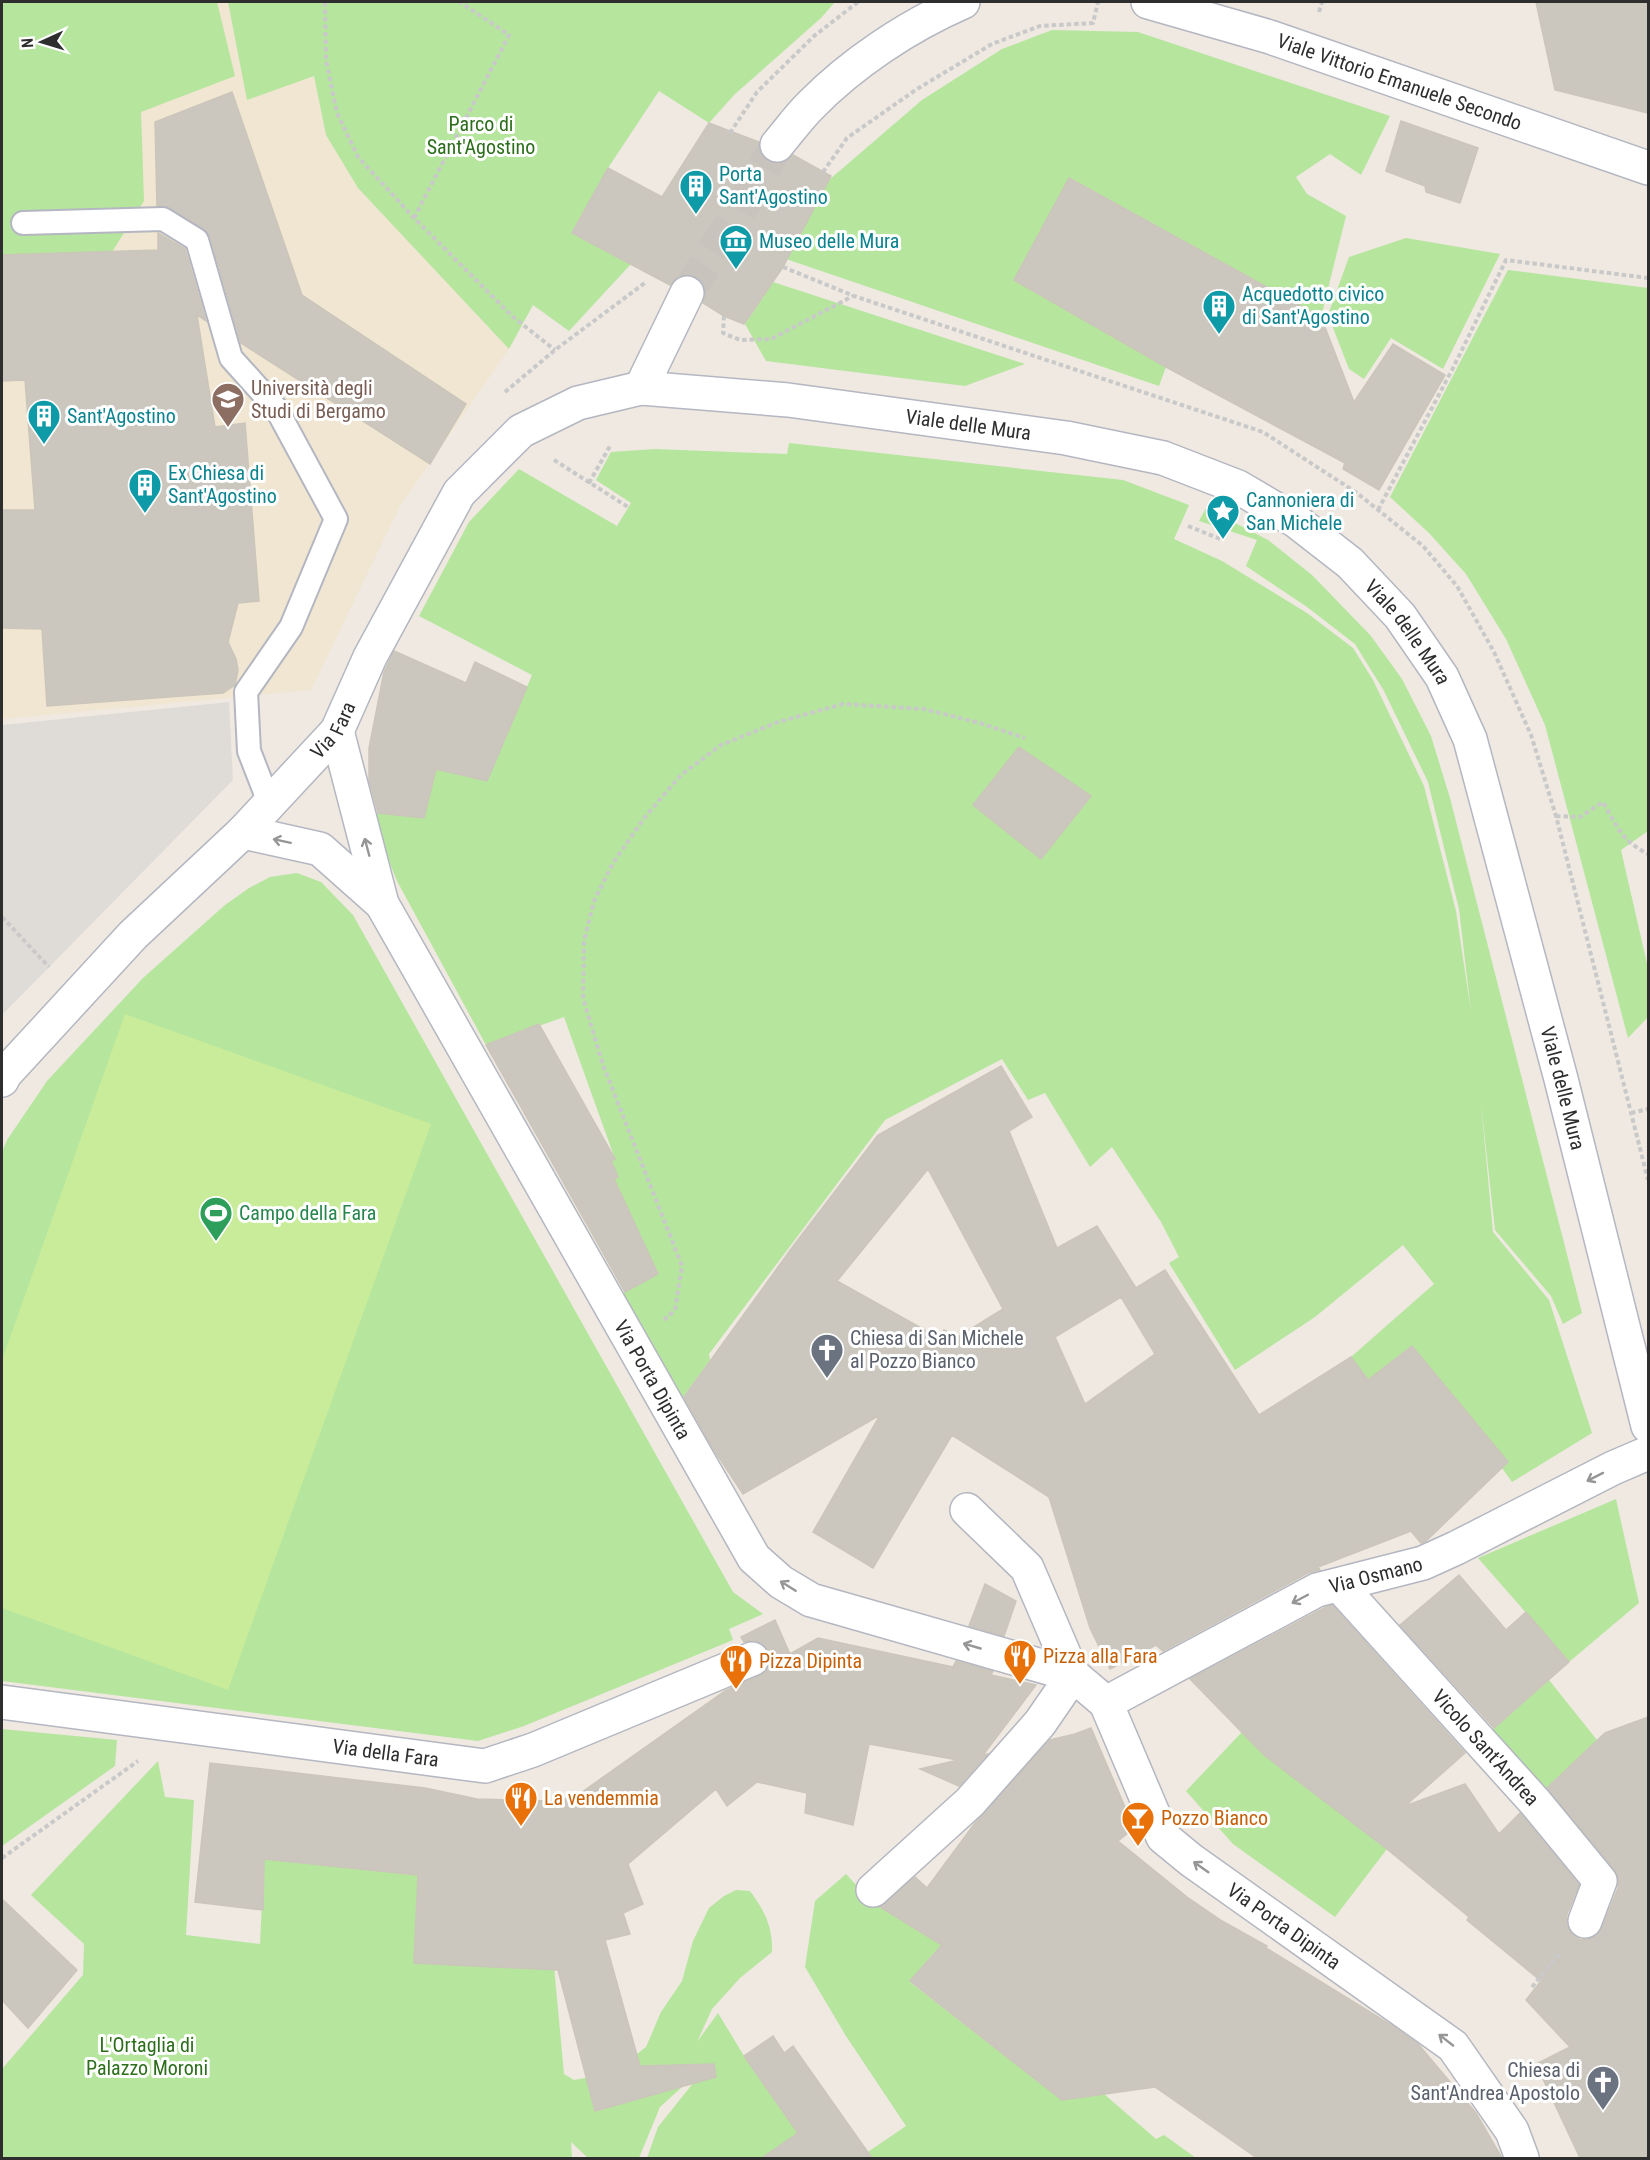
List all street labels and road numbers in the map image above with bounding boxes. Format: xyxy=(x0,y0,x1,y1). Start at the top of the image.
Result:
street label: Viale Vittorio Emanuele Secondo xyxy=(1274,28,1525,135)
street label: Viale delle Mura xyxy=(904,404,1033,445)
street label: Viale delle Mura xyxy=(1360,574,1456,688)
street label: Via Fara xyxy=(305,698,360,764)
street label: Viale delle Mura xyxy=(1535,1024,1590,1152)
street label: Via Porta Dipinta xyxy=(609,1316,696,1444)
street label: Via Osmano xyxy=(1327,1552,1425,1598)
street label: Vicolo Sant'Andrea xyxy=(1427,1684,1544,1811)
street label: Via della Fara xyxy=(331,1734,440,1772)
street label: Via Porta Dipinta xyxy=(1223,1878,1345,1974)

